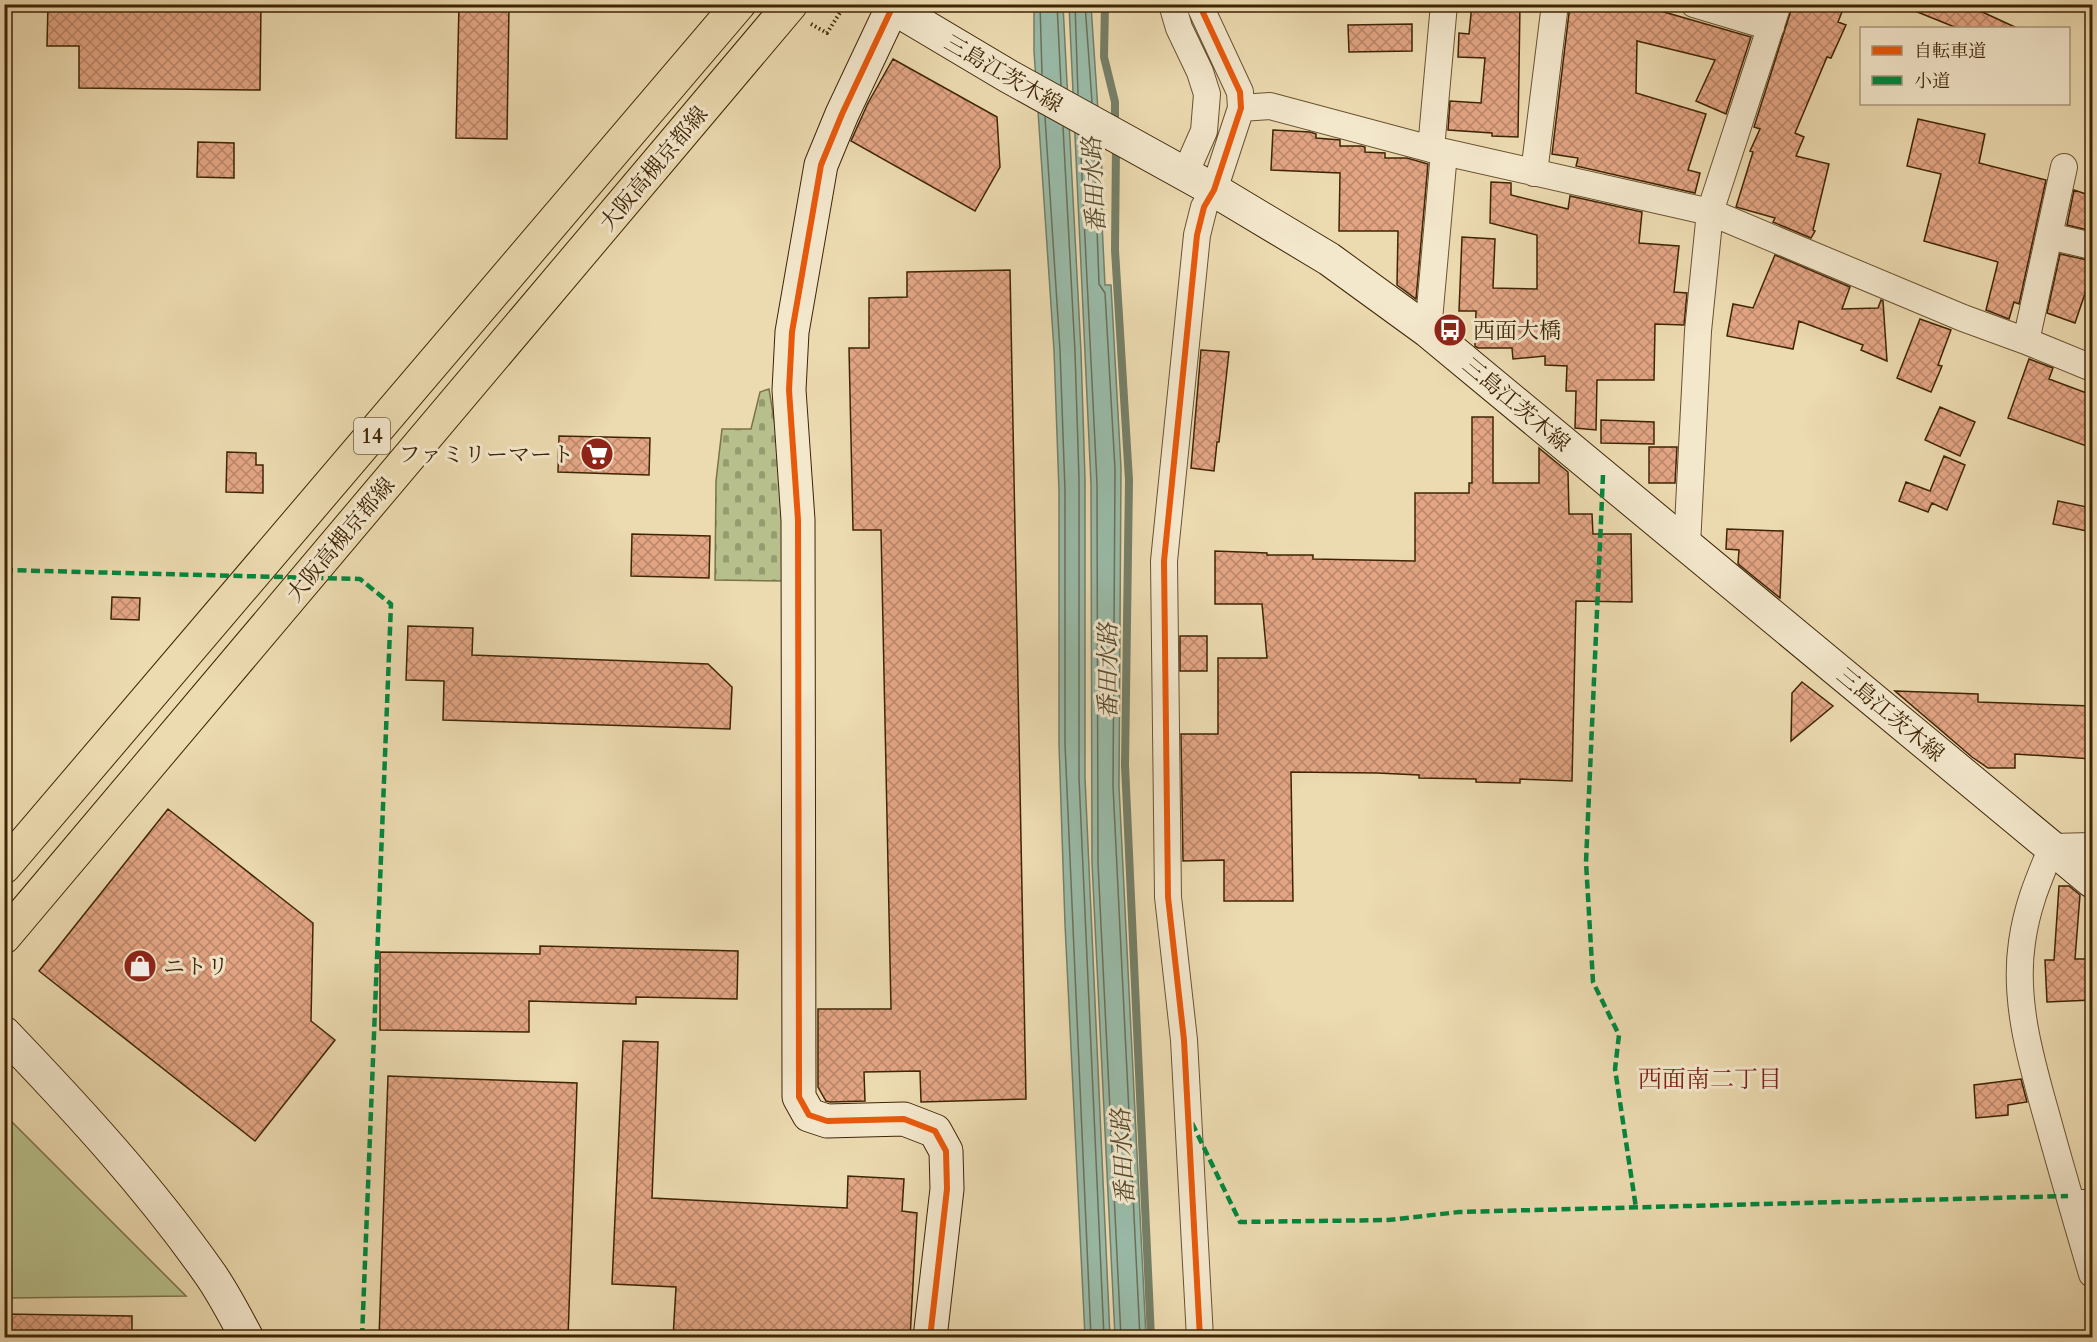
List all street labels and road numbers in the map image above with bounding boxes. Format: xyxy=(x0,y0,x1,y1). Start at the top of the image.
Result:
street label: 三島江茨木線 xyxy=(939,28,1068,120)
street label: 大阪高槻京都線 xyxy=(593,100,715,237)
street label: 三島江茨木線 xyxy=(1456,351,1577,459)
road number: 14 xyxy=(354,418,390,454)
street label: 大阪高槻京都線 xyxy=(280,471,402,608)
street label: 三島江茨木線 xyxy=(1830,661,1951,769)

